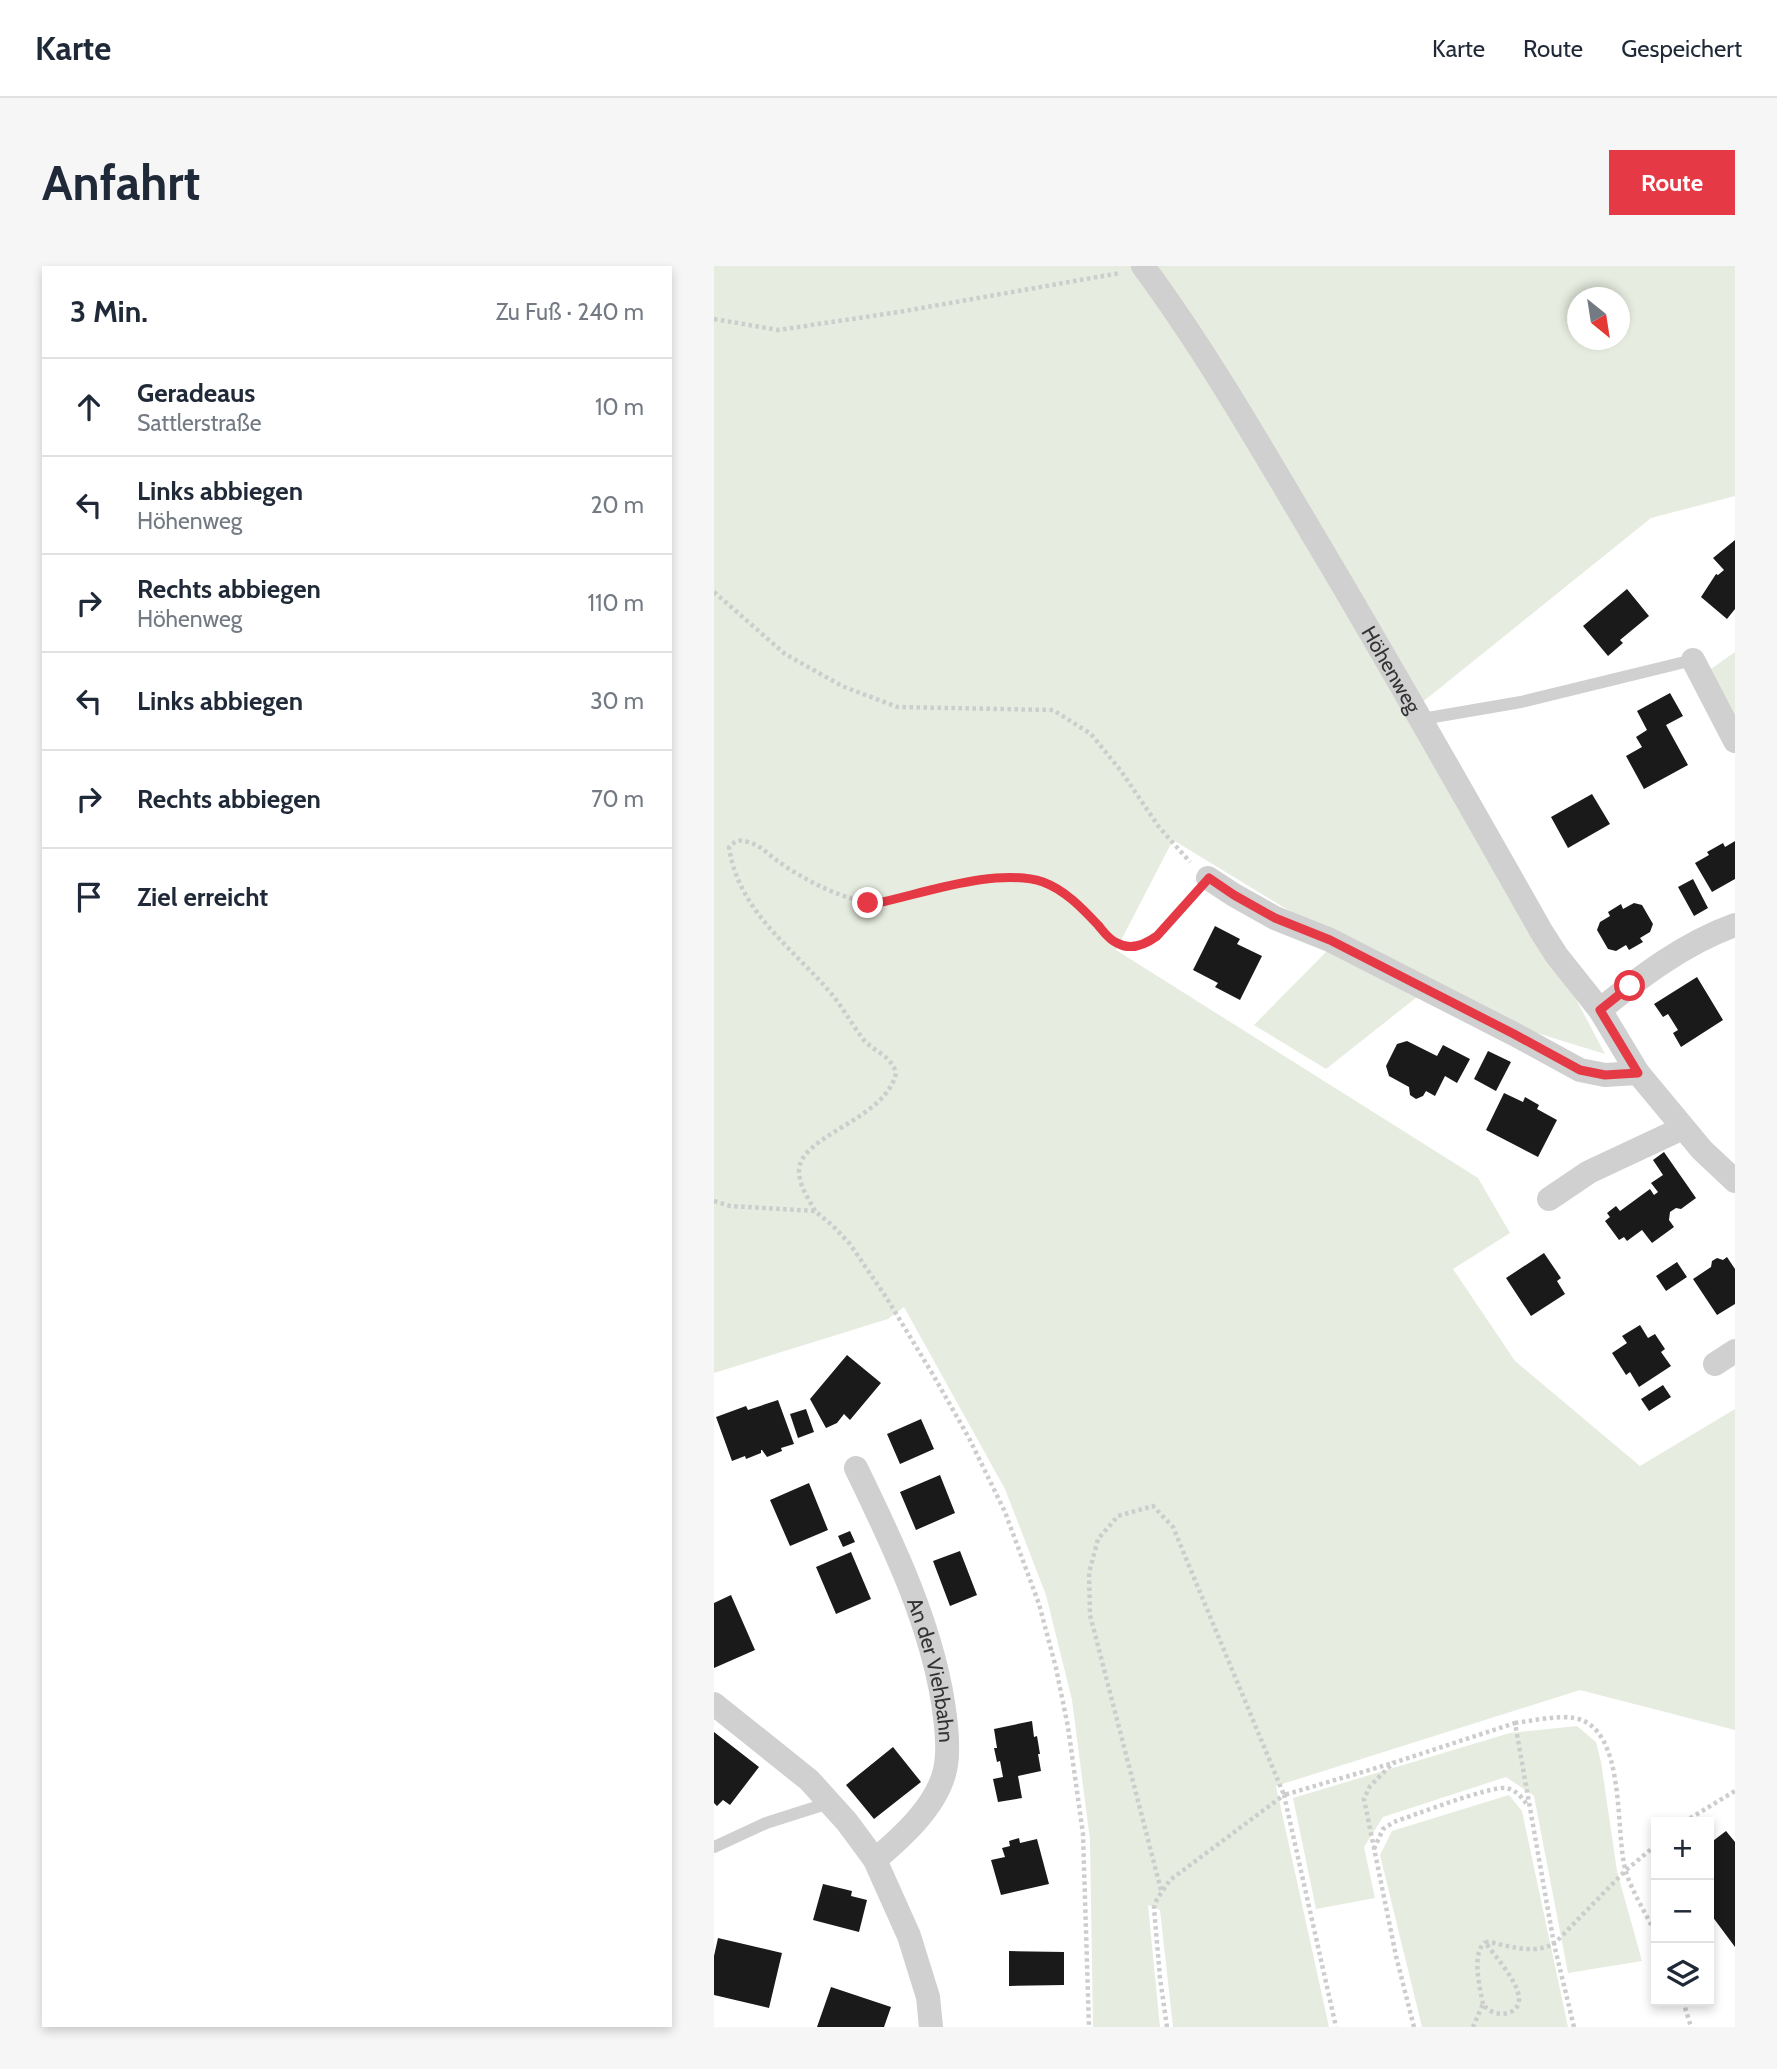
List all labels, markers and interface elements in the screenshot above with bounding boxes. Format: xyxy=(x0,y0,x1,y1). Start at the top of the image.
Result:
text: Karte xyxy=(35,28,111,68)
text: Karte xyxy=(1432,34,1485,63)
text: Route xyxy=(1523,34,1583,63)
text: Gespeichert xyxy=(1621,34,1742,63)
button: Route xyxy=(1609,150,1735,215)
text: Anfahrt xyxy=(42,153,200,212)
north arrow xyxy=(1567,287,1630,350)
text: 3 Min. xyxy=(70,293,148,330)
text: Zu Fuß · 240 m xyxy=(496,298,644,326)
text: Geradeaus xyxy=(137,377,255,409)
icon: ahead xyxy=(70,388,108,426)
text: 10 m xyxy=(595,393,644,421)
text: Sattlerstraße xyxy=(137,409,261,437)
text: Links abbiegen xyxy=(137,475,303,507)
icon: left xyxy=(70,486,108,524)
text: 20 m xyxy=(591,491,644,519)
text: Höhenweg xyxy=(137,507,242,535)
text: Rechts abbiegen xyxy=(137,573,321,605)
icon: right xyxy=(70,584,108,622)
text: 110 m xyxy=(588,589,644,617)
text: Höhenweg xyxy=(137,605,242,633)
street label: Höhenweg xyxy=(1357,621,1427,718)
icon: left xyxy=(70,682,108,720)
text: Links abbiegen xyxy=(137,685,303,717)
text: 30 m xyxy=(590,687,644,715)
icon: right xyxy=(70,780,108,818)
text: Rechts abbiegen xyxy=(137,783,321,815)
text: 70 m xyxy=(591,785,644,813)
icon: arrive xyxy=(70,878,108,916)
text: Ziel erreicht xyxy=(137,881,268,913)
route end xyxy=(852,887,883,918)
route start xyxy=(1614,970,1645,1001)
street label: An der Viehbahn xyxy=(903,1594,960,1743)
map controls xyxy=(1651,1817,1714,2006)
button: + xyxy=(1651,1817,1714,1880)
button: − xyxy=(1651,1880,1714,1943)
button: layers xyxy=(1651,1943,1714,2006)

